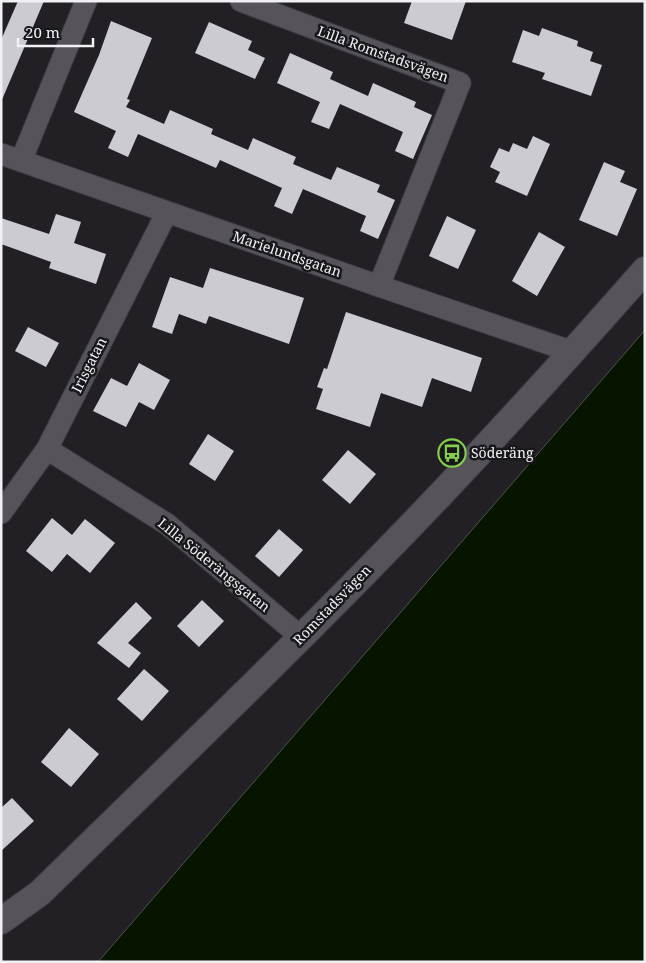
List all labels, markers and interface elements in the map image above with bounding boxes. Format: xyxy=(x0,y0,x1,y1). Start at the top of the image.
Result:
scale bar xyxy=(18,15,92,47)
street label: Lilla Romstadsvägen xyxy=(315,21,451,86)
text: 20 m xyxy=(25,22,60,42)
street label: Marielundsgatan xyxy=(230,226,344,281)
street label: Irisgatan xyxy=(67,334,111,396)
bus stop icon: Söderäng xyxy=(437,438,467,468)
place label: Söderäng xyxy=(471,443,534,462)
street label: Lilla Söderängsgatan xyxy=(154,513,275,616)
street label: Romstadsvägen xyxy=(288,560,375,649)

